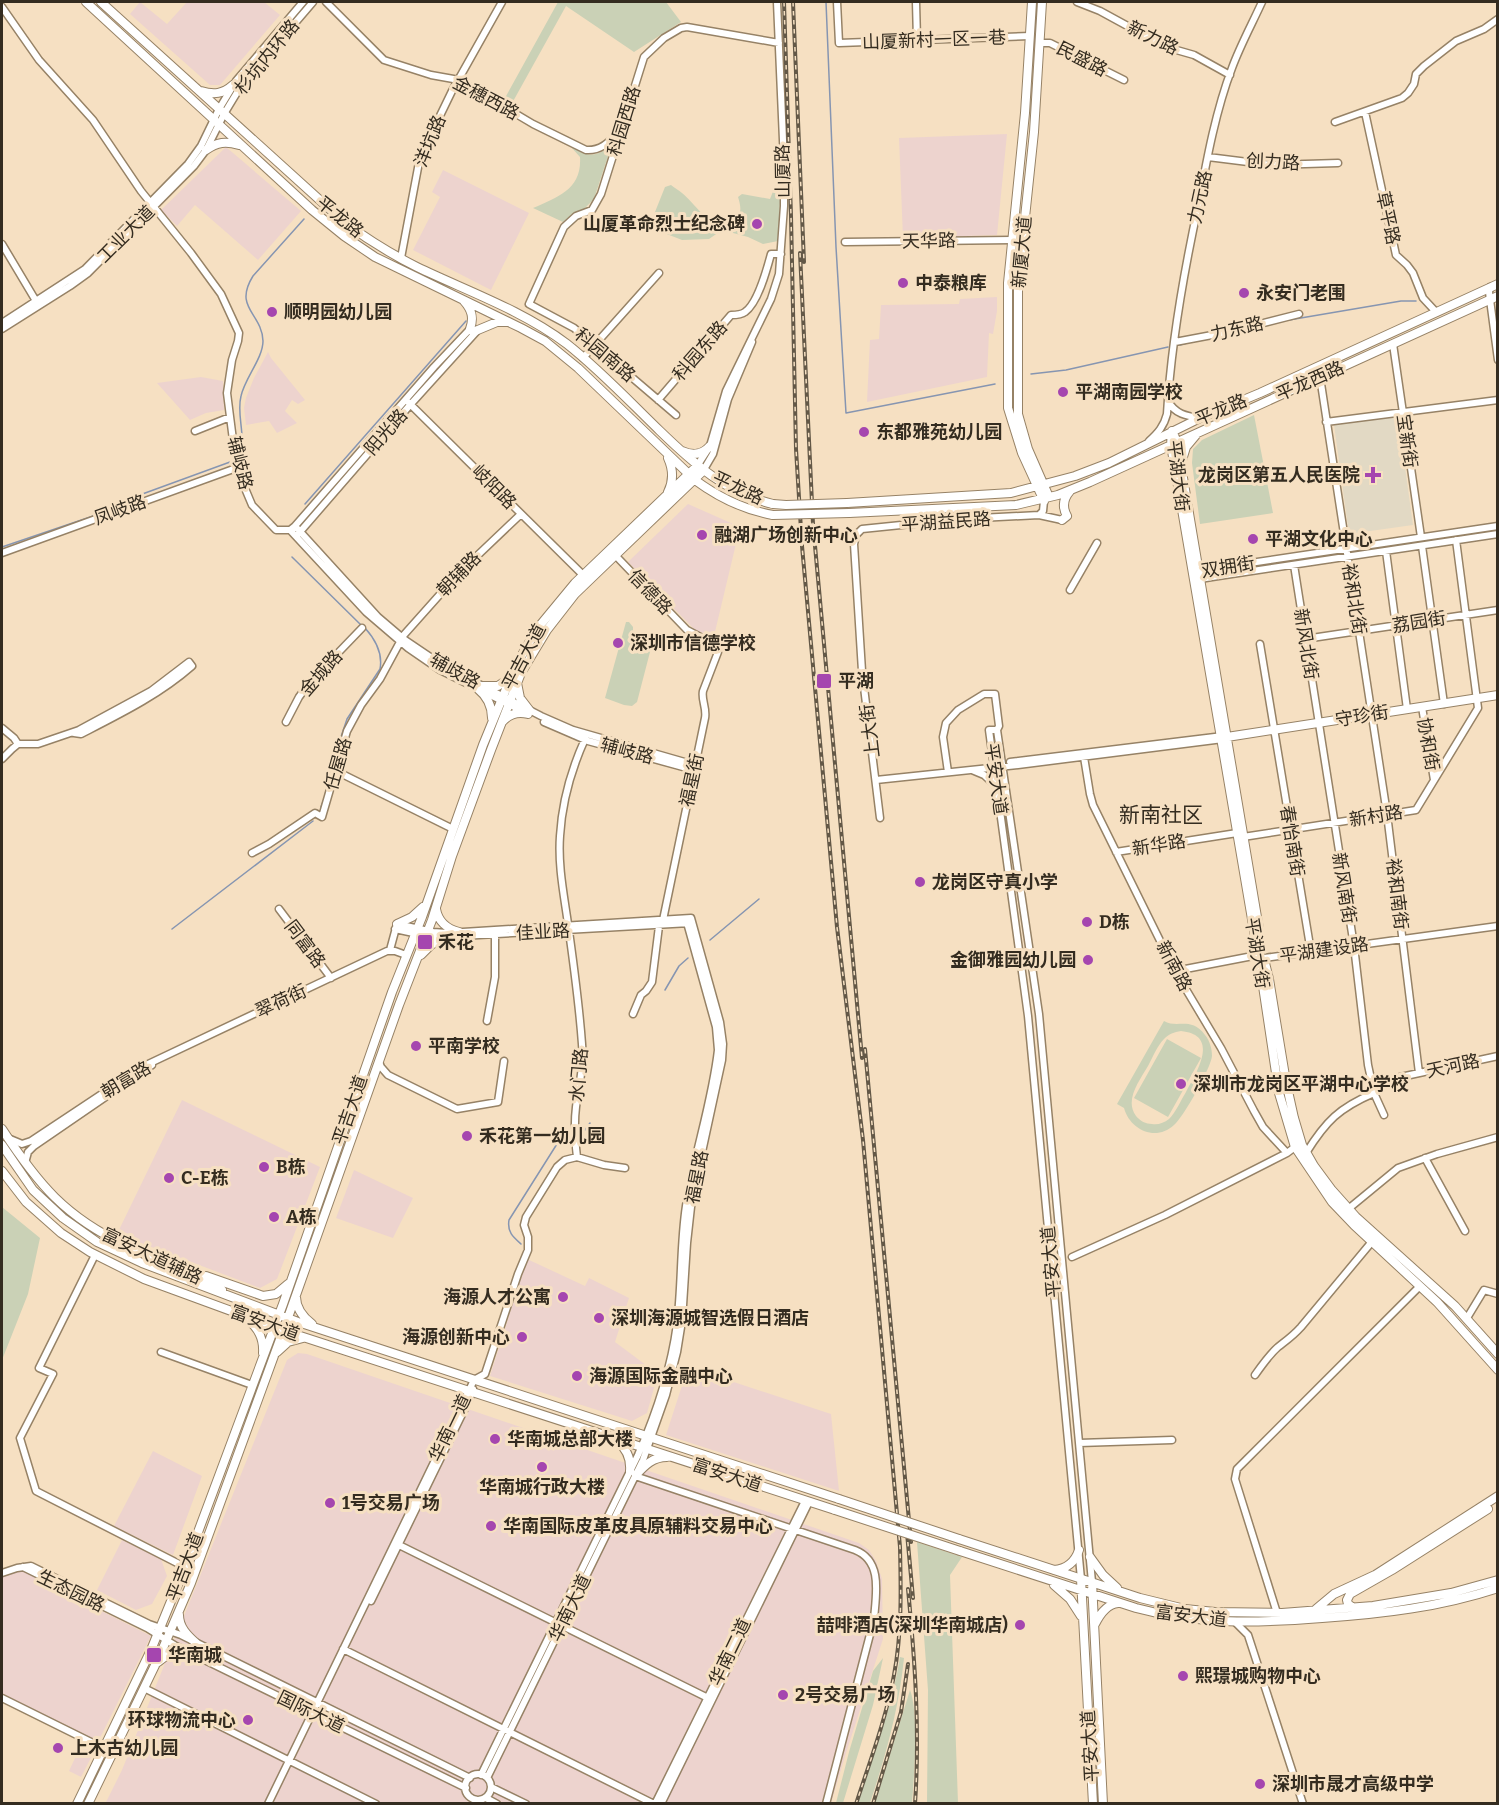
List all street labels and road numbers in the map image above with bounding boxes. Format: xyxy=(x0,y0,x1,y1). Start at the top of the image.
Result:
street label: 杉坑内环路 xyxy=(230,15,304,99)
street label: 新力路 xyxy=(1124,16,1182,60)
street label: 山厦新村一区一巷 xyxy=(862,26,1006,54)
street label: 民盛路 xyxy=(1053,37,1111,81)
street label: 金穗西路 xyxy=(449,71,523,125)
street label: 科园西路 xyxy=(603,83,645,159)
street label: 洋坑路 xyxy=(410,112,450,170)
street label: 山厦路 xyxy=(772,144,794,198)
street label: 创力路 xyxy=(1245,150,1301,174)
street label: 力元路 xyxy=(1184,168,1216,226)
street label: 草平路 xyxy=(1372,189,1404,247)
street label: 平龙路 xyxy=(312,191,368,243)
street label: 工业大道 xyxy=(93,201,159,267)
street label: 新厦大道 xyxy=(1008,215,1036,289)
street label: 天华路 xyxy=(902,230,956,252)
street label: 力东路 xyxy=(1208,312,1266,346)
street label: 科园东路 xyxy=(668,317,732,385)
street label: 科园南路 xyxy=(570,323,640,387)
street label: 平龙西路 xyxy=(1273,356,1347,406)
street label: 平龙路 xyxy=(1192,389,1250,431)
street label: 阳光路 xyxy=(360,404,412,460)
street label: 宝新街 xyxy=(1392,413,1422,469)
street label: 辅岐路 xyxy=(223,434,257,492)
street label: 平湖大街 xyxy=(1163,439,1193,513)
street label: 岐阳路 xyxy=(467,460,521,514)
street label: 平龙路 xyxy=(709,467,767,509)
street label: 凤岐路 xyxy=(91,490,149,530)
street label: 平湖益民路 xyxy=(900,508,992,536)
street label: 朝辅路 xyxy=(432,547,486,601)
street label: 双拥街 xyxy=(1200,552,1256,582)
street label: 裕和北街 xyxy=(1338,562,1370,636)
street label: 信德路 xyxy=(623,565,677,619)
street label: 新风北街 xyxy=(1290,607,1322,681)
street label: 荔园街 xyxy=(1391,607,1447,637)
street label: 平吉大道 xyxy=(497,620,551,694)
street label: 金城路 xyxy=(295,645,347,701)
street label: 辅歧路 xyxy=(426,648,484,694)
street label: 守珍街 xyxy=(1334,701,1390,731)
street label: 上大街 xyxy=(856,703,884,759)
street label: 协和街 xyxy=(1412,716,1444,772)
street label: 辅岐路 xyxy=(598,733,656,769)
street label: 任屋路 xyxy=(320,735,356,793)
street label: 平安大道 xyxy=(980,742,1012,816)
street label: 福星街 xyxy=(676,751,708,809)
street label: 新村路 xyxy=(1348,801,1404,831)
street label: 春怡南街 xyxy=(1276,804,1308,878)
street label: 新华路 xyxy=(1131,830,1187,860)
street label: 新风南街 xyxy=(1328,851,1360,925)
street label: 裕和南街 xyxy=(1382,857,1412,931)
street label: 同富路 xyxy=(280,916,330,972)
street label: 平湖大街 xyxy=(1241,916,1273,990)
street label: 佳业路 xyxy=(515,920,571,944)
street label: 平湖建设路 xyxy=(1278,933,1370,967)
street label: 新南路 xyxy=(1152,937,1196,995)
street label: 翠荷街 xyxy=(252,980,310,1022)
street label: 水门路 xyxy=(566,1047,592,1103)
street label: 天河路 xyxy=(1424,1050,1482,1082)
street label: 朝富路 xyxy=(97,1057,155,1103)
street label: 平吉大道 xyxy=(328,1072,372,1148)
street label: 福星路 xyxy=(681,1148,713,1206)
street label: 富安大道辅路 xyxy=(98,1223,206,1289)
street label: 平安大道 xyxy=(1037,1225,1065,1299)
street label: 富安大道 xyxy=(227,1300,303,1346)
street label: 华南一道 xyxy=(424,1391,476,1465)
street label: 富安大道 xyxy=(689,1453,765,1497)
street label: 平吉大道 xyxy=(162,1529,208,1605)
street label: 生态园路 xyxy=(34,1565,108,1617)
street label: 华南大道 xyxy=(544,1571,596,1645)
street label: 富安大道 xyxy=(1154,1601,1228,1631)
street label: 华南二道 xyxy=(704,1615,756,1689)
street label: 国际大道 xyxy=(274,1686,348,1738)
street label: 平安大道 xyxy=(1077,1709,1103,1783)

